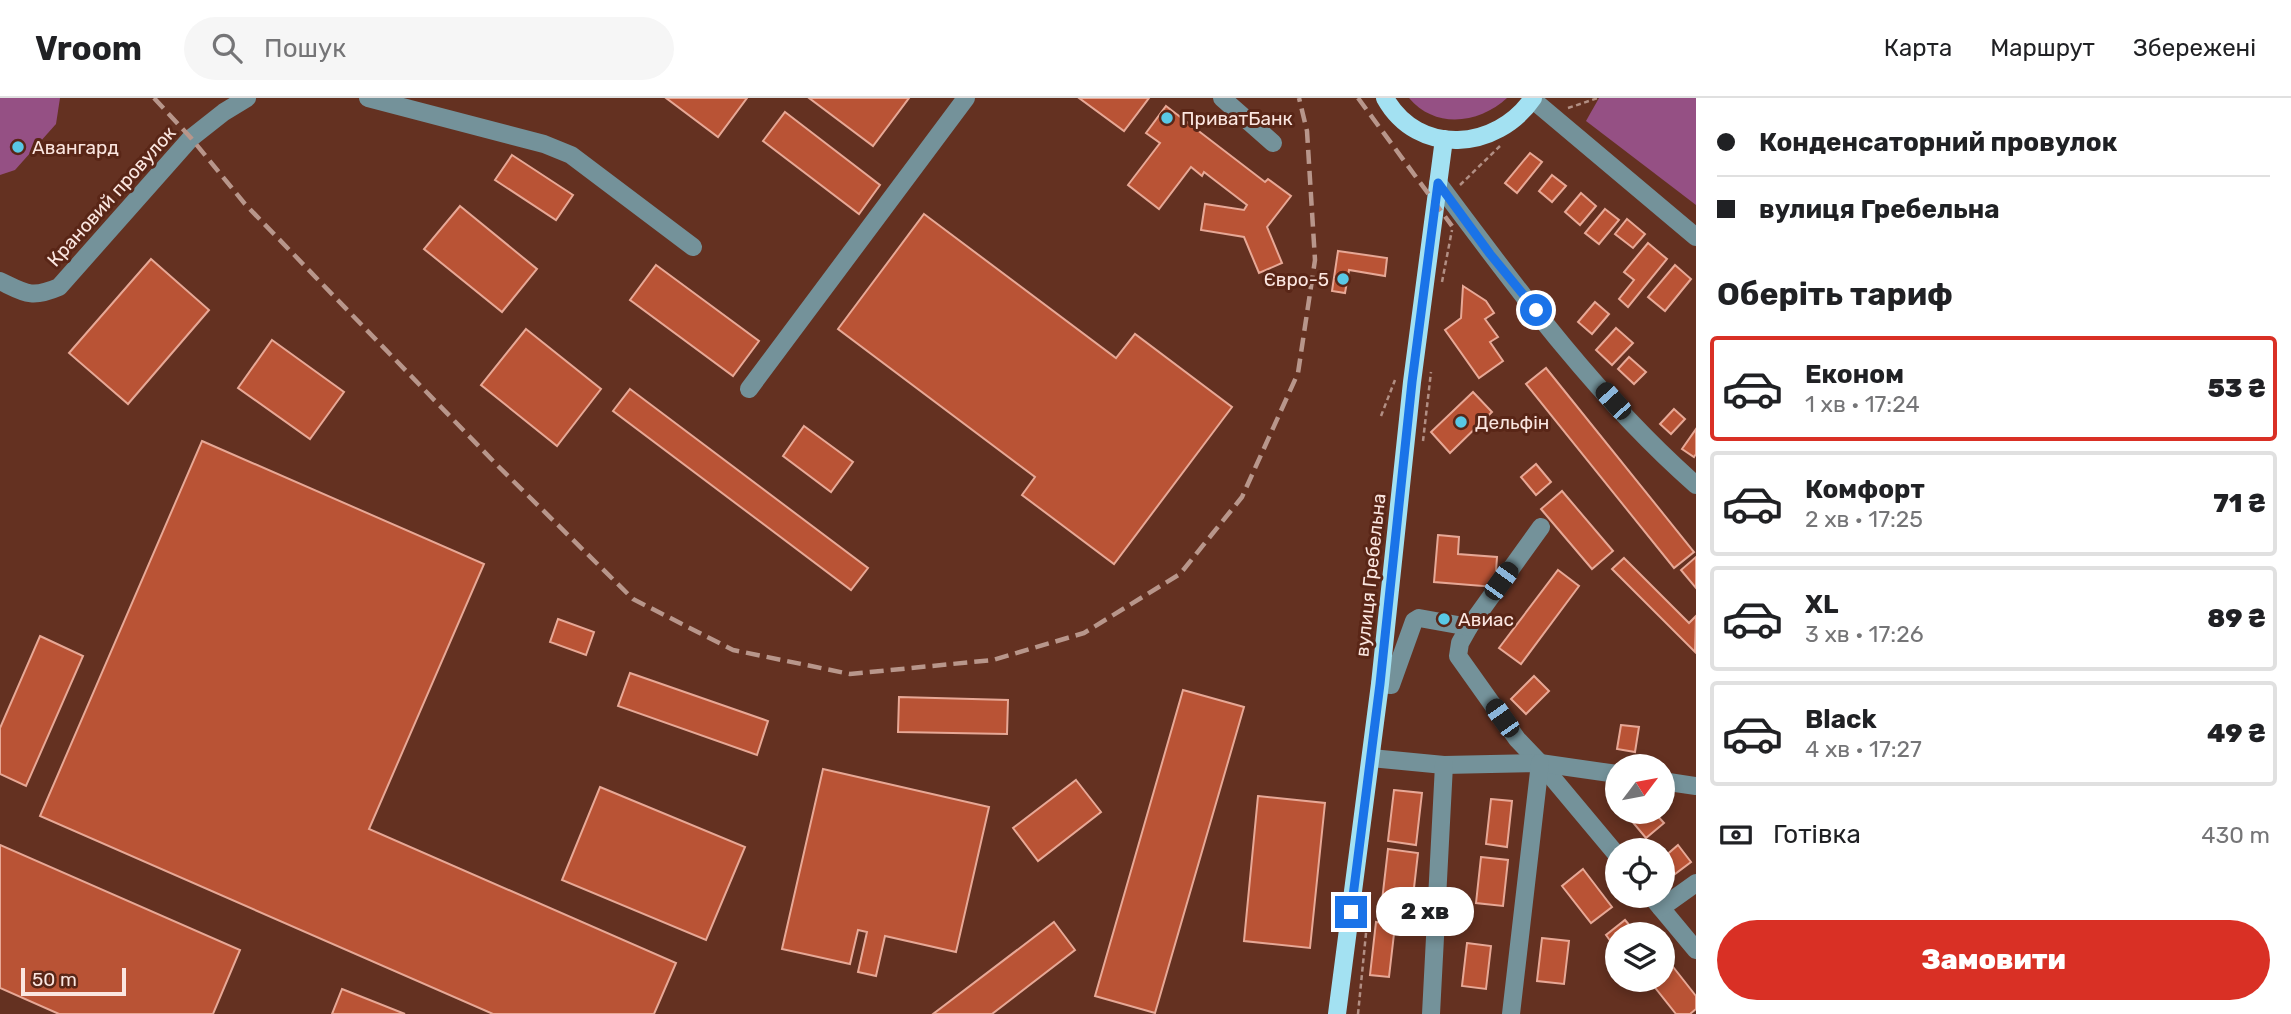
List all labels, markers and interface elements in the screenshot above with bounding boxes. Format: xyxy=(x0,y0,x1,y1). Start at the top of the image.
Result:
search box xyxy=(184,17,674,80)
text: Vroom xyxy=(35,29,142,68)
icon: search xyxy=(208,29,246,67)
text: Пошук xyxy=(264,33,346,64)
text: Карта xyxy=(1884,34,1952,62)
text: Маршрут xyxy=(1990,34,2095,62)
text: Збережені xyxy=(2133,34,2256,62)
place label: ПриватБанк xyxy=(1181,107,1293,130)
marker: ПриватБанк xyxy=(1159,110,1175,126)
street label: Крановий провулок xyxy=(42,121,180,271)
text: Конденсаторний провулок xyxy=(1759,127,2117,158)
place label: Авангард xyxy=(32,136,119,159)
marker: Авангард xyxy=(10,139,26,155)
text: вулиця Гребельна xyxy=(1759,194,2000,225)
place label: Євро-5 xyxy=(1264,268,1329,291)
marker: Євро-5 xyxy=(1335,271,1351,287)
text: Оберіть тариф xyxy=(1717,275,1953,313)
route start xyxy=(1520,294,1552,326)
icon: car xyxy=(1721,357,1784,420)
text: Економ xyxy=(1805,359,1904,390)
text: 53 ₴ xyxy=(2207,373,2266,404)
car xyxy=(1592,378,1635,424)
text: 1 хв · 17:24 xyxy=(1805,390,1920,418)
place label: Дельфін xyxy=(1475,411,1549,434)
marker: Дельфін xyxy=(1453,414,1469,430)
icon: car xyxy=(1721,472,1784,535)
text: Комфорт xyxy=(1805,474,1925,505)
text: 71 ₴ xyxy=(2213,488,2266,519)
street label: вулиця Гребельна xyxy=(1350,492,1391,658)
text: 2 хв · 17:25 xyxy=(1805,505,1923,533)
car xyxy=(1481,558,1522,604)
icon: car xyxy=(1721,587,1784,650)
text: XL xyxy=(1805,589,1838,620)
text: 89 ₴ xyxy=(2207,603,2266,634)
place label: Авиас xyxy=(1458,608,1514,631)
marker: Авиас xyxy=(1436,611,1452,627)
text: 3 хв · 17:26 xyxy=(1805,620,1924,648)
car xyxy=(1482,695,1523,741)
icon: car xyxy=(1721,702,1784,765)
text: Black xyxy=(1805,704,1877,735)
text: 49 ₴ xyxy=(2207,718,2266,749)
text: 4 хв · 17:27 xyxy=(1805,735,1922,763)
north arrow xyxy=(1605,754,1675,824)
map controls xyxy=(1605,754,1675,992)
icon: cash xyxy=(1717,816,1755,854)
text: Готівка xyxy=(1773,819,1861,850)
text: 430 m xyxy=(2201,821,2270,849)
button: locate xyxy=(1605,838,1675,908)
callout: 2 хв xyxy=(1376,888,1474,936)
route end xyxy=(1335,896,1367,928)
text: 2 хв xyxy=(1401,897,1449,925)
button: Замовити xyxy=(1717,920,2270,1000)
button: layers xyxy=(1605,922,1675,992)
scale bar xyxy=(21,965,126,997)
text: 50 m xyxy=(32,968,77,991)

